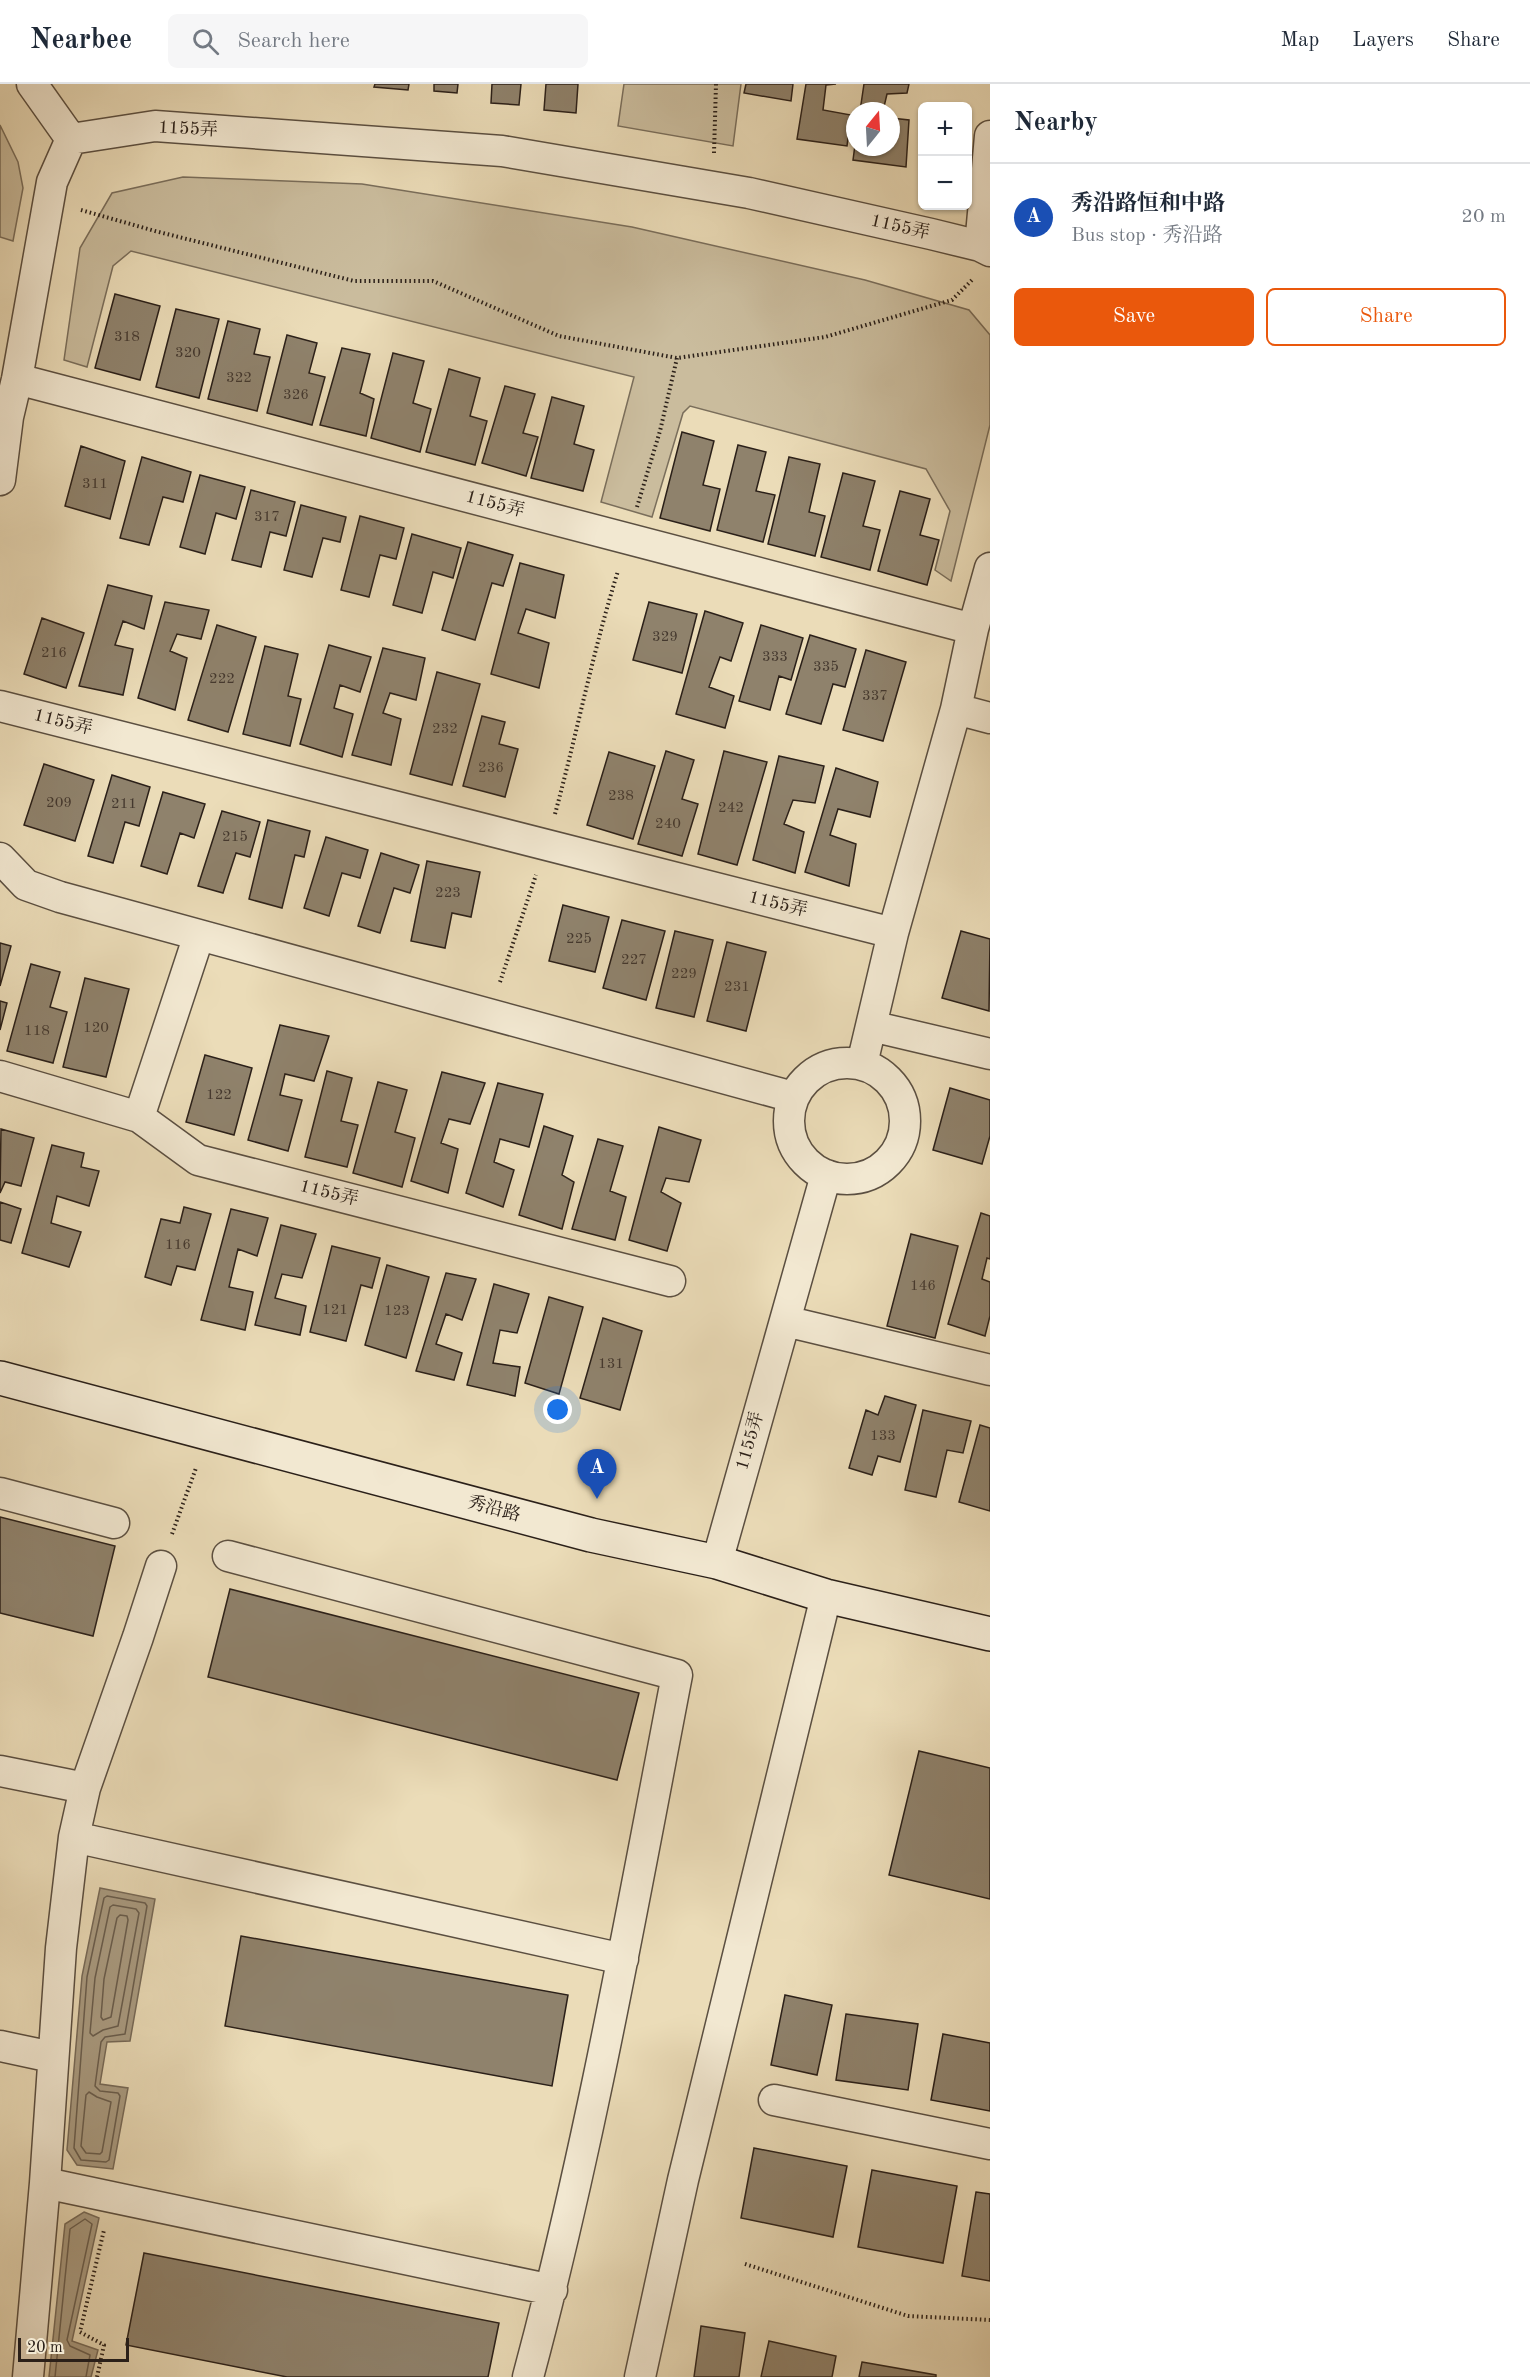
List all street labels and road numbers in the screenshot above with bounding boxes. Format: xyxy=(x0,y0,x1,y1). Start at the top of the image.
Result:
street label: 1155弄 xyxy=(158,117,218,140)
street label: 1155弄 xyxy=(869,211,931,242)
street label: 1155弄 xyxy=(464,487,526,520)
street label: 1155弄 xyxy=(32,705,94,738)
street label: 1155弄 xyxy=(747,887,809,920)
street label: 1155弄 xyxy=(298,1176,360,1209)
street label: 1155弄 xyxy=(732,1410,767,1472)
street label: 秀沿路 xyxy=(466,1491,523,1525)

